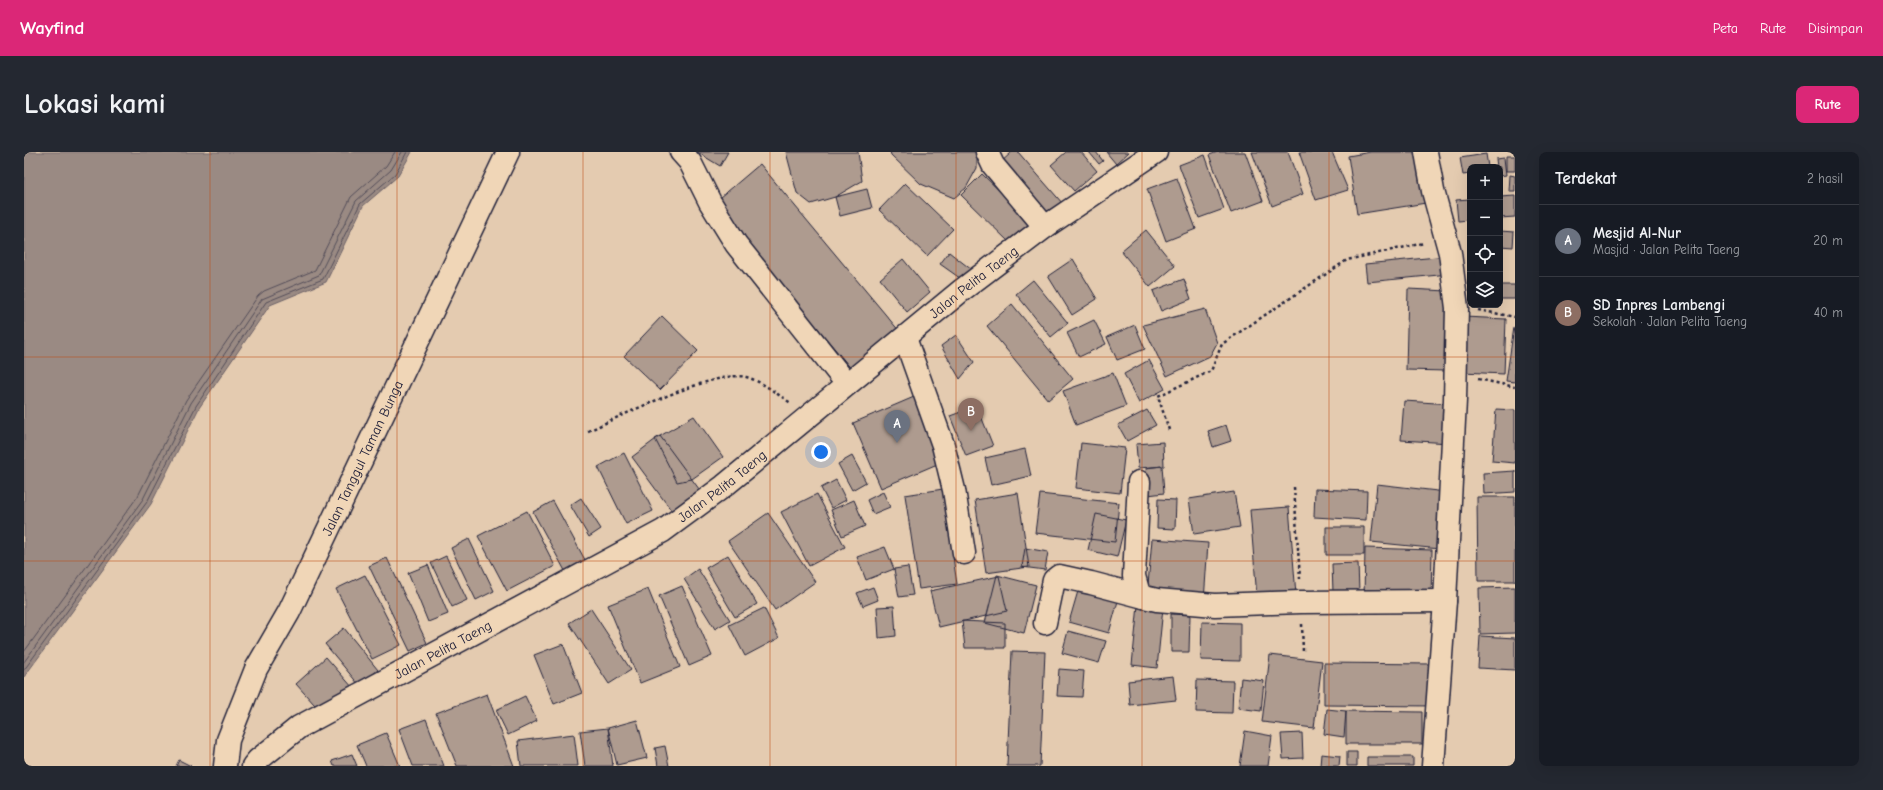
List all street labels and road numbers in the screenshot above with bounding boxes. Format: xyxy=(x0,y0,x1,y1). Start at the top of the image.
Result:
street label: Jalan Pelita Taeng xyxy=(926,243,1022,322)
street label: Jalan Tanggul Taman Bunga xyxy=(319,378,407,539)
street label: Jalan Pelita Taeng xyxy=(674,447,770,526)
street label: Jalan Pelita Taeng xyxy=(392,617,495,683)

